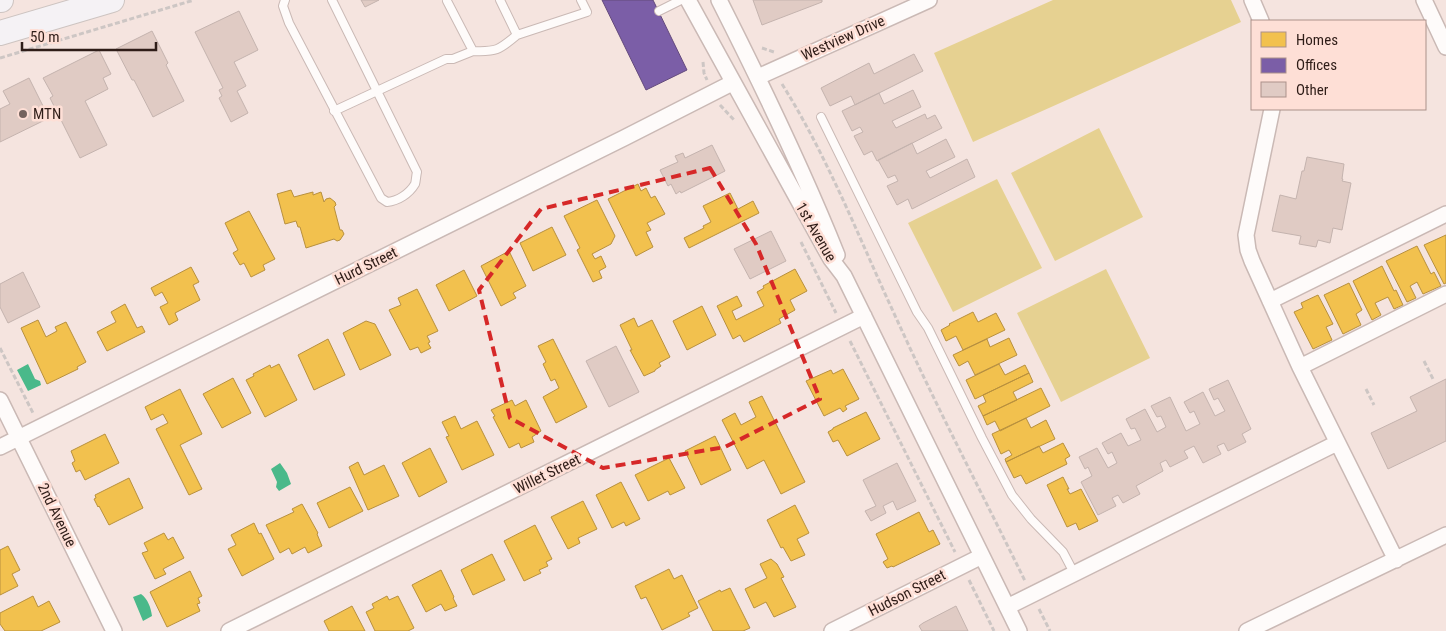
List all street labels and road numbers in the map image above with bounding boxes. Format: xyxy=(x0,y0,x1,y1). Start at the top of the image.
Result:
street label: Westview Drive xyxy=(798,12,888,64)
street label: 1st Avenue xyxy=(792,199,840,265)
street label: Hurd Street xyxy=(332,243,400,289)
street label: Willet Street xyxy=(511,450,583,498)
street label: 2nd Avenue xyxy=(34,480,80,550)
street label: Hudson Street xyxy=(865,566,949,620)

